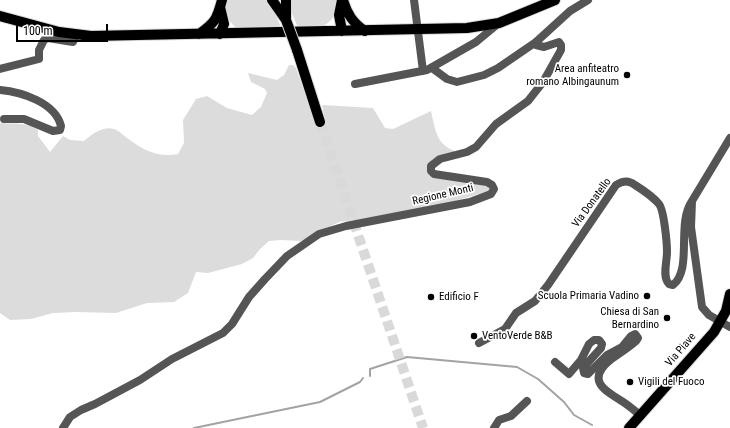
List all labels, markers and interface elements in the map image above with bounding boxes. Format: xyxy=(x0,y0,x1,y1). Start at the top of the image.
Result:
scale bar xyxy=(18,16,110,42)
text: 100 m xyxy=(23,24,53,38)
place label: Area anfiteatro romano Albingaunum xyxy=(526,62,619,88)
marker: Area anfiteatro romano Albingaunum xyxy=(622,70,632,80)
street label: Via Donatello xyxy=(570,176,614,230)
street label: Regione Monti xyxy=(411,182,475,208)
place label: Scuola Primaria Vadino xyxy=(538,289,639,303)
place label: Edificio F xyxy=(439,290,479,304)
marker: Scuola Primaria Vadino xyxy=(642,291,652,301)
marker: Edificio F xyxy=(426,292,436,302)
place label: Chiesa di San Bernardino xyxy=(600,305,659,331)
marker: Chiesa di San Bernardino xyxy=(662,313,672,323)
place label: VentoVerde B&B xyxy=(482,329,553,343)
marker: VentoVerde B&B xyxy=(469,331,479,341)
street label: Via Piave xyxy=(663,331,699,369)
place label: Vigili del Fuoco xyxy=(638,375,704,389)
marker: Vigili del Fuoco xyxy=(625,377,635,387)

